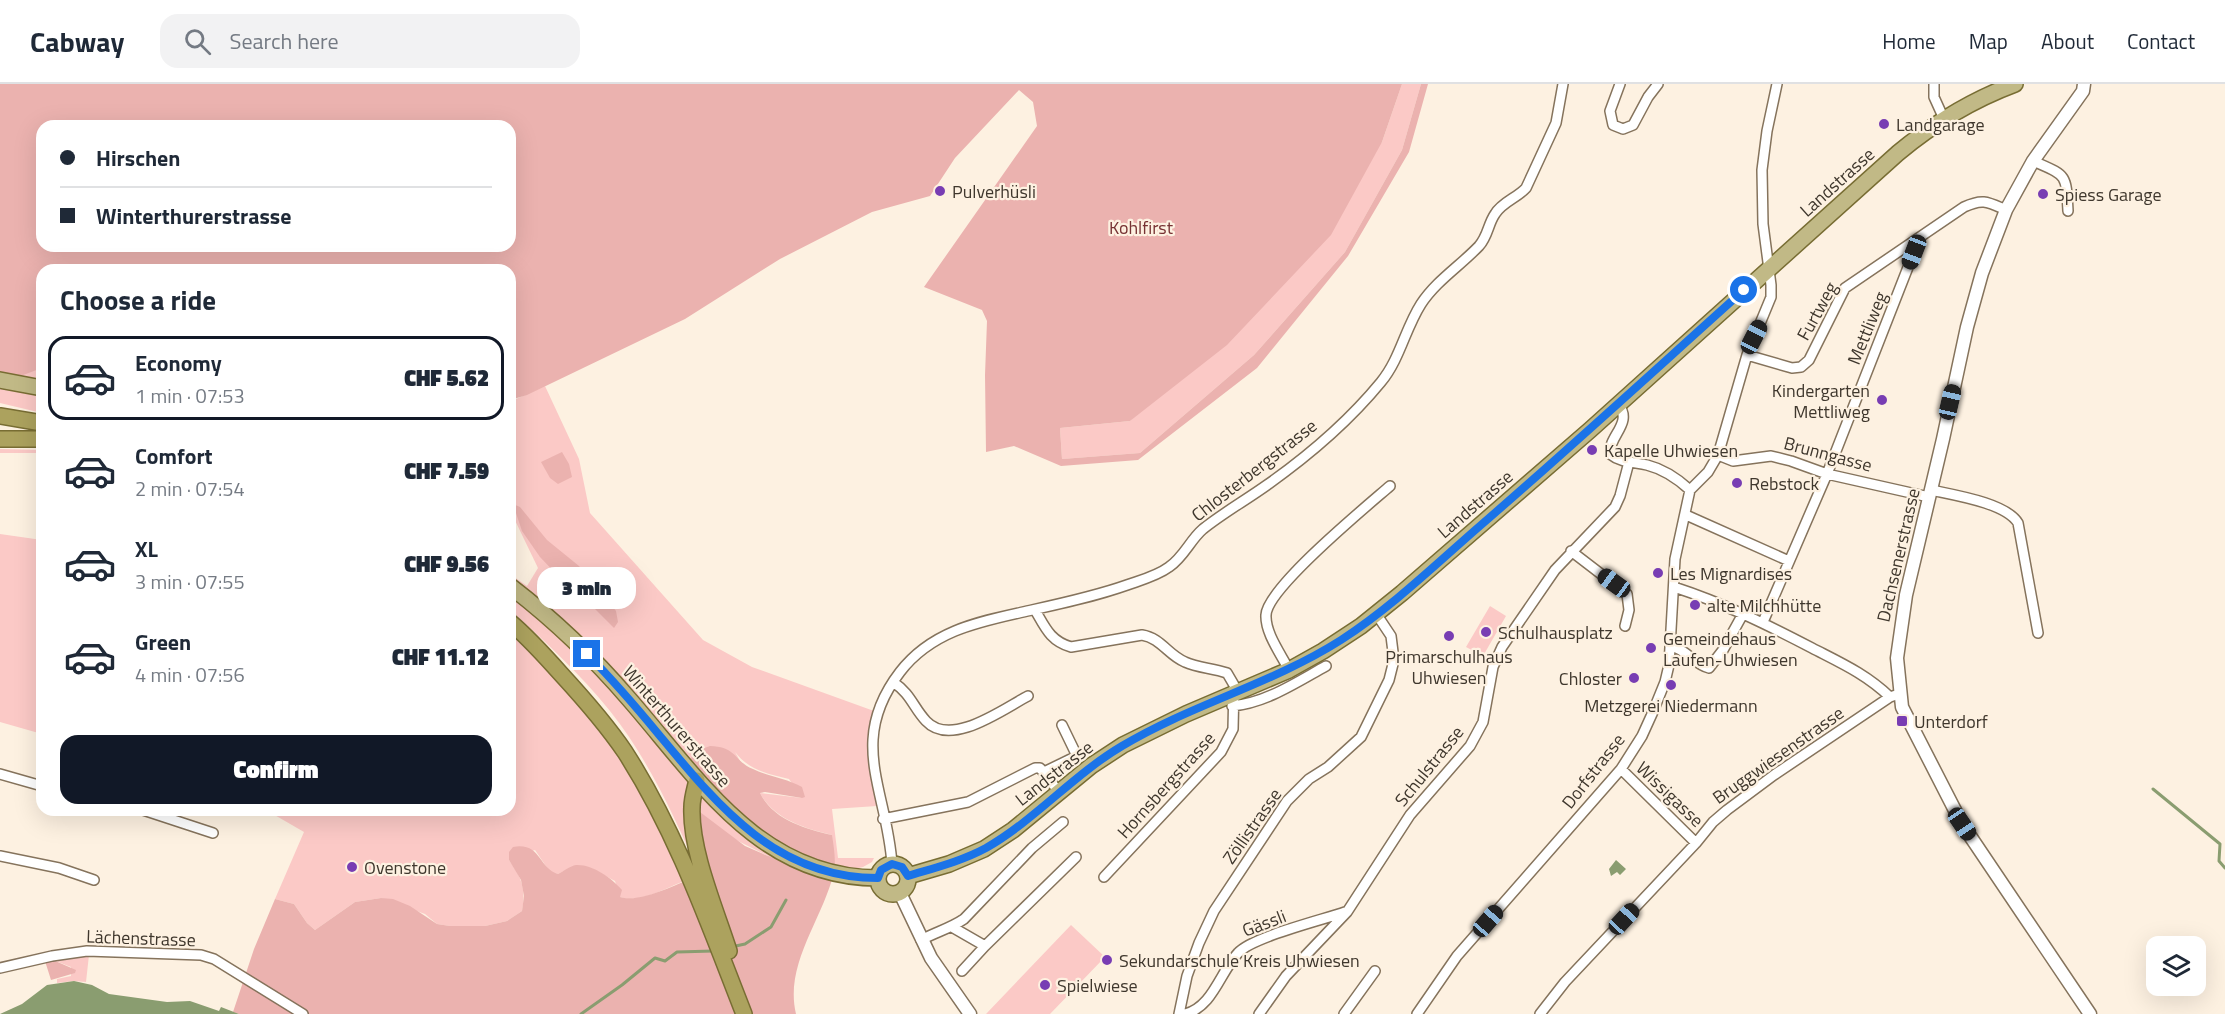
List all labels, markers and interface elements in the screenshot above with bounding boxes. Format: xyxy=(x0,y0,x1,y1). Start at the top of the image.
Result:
search box xyxy=(160,14,580,68)
text: Cabway xyxy=(30,20,124,63)
text: Search here xyxy=(229,24,339,58)
icon: search xyxy=(181,25,214,58)
text: Home xyxy=(1882,25,1936,57)
text: Map xyxy=(1969,25,2008,57)
text: About xyxy=(2041,25,2094,57)
text: Contact xyxy=(2127,25,2195,57)
place label: Landgarage xyxy=(1896,111,1985,138)
marker: Landgarage xyxy=(1877,117,1891,131)
text: Hirschen xyxy=(96,141,181,175)
street label: Landstrasse xyxy=(1794,141,1880,223)
place label: Pulverhüsli xyxy=(952,178,1036,205)
place label: Spiess Garage xyxy=(2055,181,2162,208)
marker: Pulverhüsli xyxy=(933,184,947,198)
marker: Spiess Garage xyxy=(2036,187,2050,201)
text: Winterthurerstrasse xyxy=(96,199,291,233)
park label: Kohlfirst xyxy=(1109,214,1174,241)
car xyxy=(1899,232,1929,272)
route start xyxy=(1730,276,1757,303)
street label: Furtweg xyxy=(1790,277,1844,345)
text: Choose a ride xyxy=(60,279,216,320)
street label: Mettliweg xyxy=(1840,287,1894,369)
car xyxy=(1738,317,1770,357)
text: Economy xyxy=(135,346,222,380)
icon: car xyxy=(63,351,117,405)
text: CHF 5.62 xyxy=(404,361,489,395)
place label: Kindergarten Mettliweg xyxy=(1772,377,1870,425)
text: 1 min · 07:53 xyxy=(135,380,245,411)
car xyxy=(1937,382,1963,422)
marker: Kindergarten Mettliweg xyxy=(1875,393,1889,407)
street label: Chlosterbergstrasse xyxy=(1185,412,1323,528)
street label: Brunngasse xyxy=(1781,429,1875,479)
place label: Kapelle Uhwiesen xyxy=(1604,437,1738,464)
text: Comfort xyxy=(135,439,213,473)
marker: Kapelle Uhwiesen xyxy=(1585,443,1599,457)
icon: car xyxy=(63,444,117,498)
text: CHF 7.59 xyxy=(404,454,489,488)
street label: Landstrasse xyxy=(1431,463,1519,545)
place label: Rebstock xyxy=(1749,470,1820,497)
text: 2 min · 07:54 xyxy=(135,473,245,504)
marker: Rebstock xyxy=(1730,476,1744,490)
street label: Dachsenerstrasse xyxy=(1870,486,1926,624)
text: XL xyxy=(135,532,158,566)
icon: car xyxy=(63,537,117,591)
text: CHF 9.56 xyxy=(404,547,489,581)
place label: Les Mignardises xyxy=(1670,560,1792,587)
car xyxy=(1594,565,1634,601)
text: 3 min · 07:55 xyxy=(135,566,245,597)
marker: Les Mignardises xyxy=(1651,566,1665,580)
callout: 3 min xyxy=(538,567,636,609)
text: 3 min xyxy=(562,572,611,603)
place label: alte Milchhütte xyxy=(1707,592,1821,619)
marker: alte Milchhütte xyxy=(1688,598,1702,612)
place label: Schulhausplatz xyxy=(1498,619,1613,646)
text: Green xyxy=(135,625,191,659)
marker: Schulhausplatz xyxy=(1479,625,1493,639)
place label: Gemeindehaus Laufen-Uhwiesen xyxy=(1663,625,1798,673)
marker: Primarschulhaus Uhwiesen xyxy=(1442,629,1456,643)
icon: car xyxy=(63,630,117,684)
text: CHF 11.12 xyxy=(392,640,489,674)
route end xyxy=(573,640,600,667)
marker: Gemeindehaus Laufen-Uhwiesen xyxy=(1644,641,1658,655)
place label: Primarschulhaus Uhwiesen xyxy=(1385,643,1513,691)
text: 4 min · 07:56 xyxy=(135,659,245,690)
street label: Winterthurerstrasse xyxy=(616,659,738,793)
place label: Chloster xyxy=(1559,665,1622,692)
marker: Chloster xyxy=(1627,671,1641,685)
marker: Metzgerei Niedermann xyxy=(1664,678,1678,692)
place label: Metzgerei Niedermann xyxy=(1584,692,1758,719)
street label: Bruggwiesenstrasse xyxy=(1707,699,1849,811)
place label: Unterdorf xyxy=(1914,708,1988,735)
marker: Unterdorf xyxy=(1895,714,1909,728)
street label: Schulstrasse xyxy=(1388,720,1470,812)
street label: Hornsbergstrasse xyxy=(1111,726,1221,844)
street label: Dorfstrasse xyxy=(1555,728,1631,814)
street label: Landstrasse xyxy=(1009,734,1099,812)
button: Confirm xyxy=(60,735,492,804)
street label: Wissigasse xyxy=(1630,755,1710,833)
street label: Zöllistrasse xyxy=(1216,783,1288,869)
car xyxy=(1944,804,1980,844)
place label: Ovenstone xyxy=(364,854,446,881)
marker: Ovenstone xyxy=(345,860,359,874)
car xyxy=(1605,900,1643,938)
street label: Gässli xyxy=(1238,902,1290,944)
car xyxy=(1469,902,1507,940)
street label: Lächenstrasse xyxy=(86,923,196,953)
map controls xyxy=(2146,936,2206,996)
button: layers xyxy=(2146,936,2206,996)
place label: Sekundarschule Kreis Uhwiesen xyxy=(1119,947,1360,974)
marker: Sekundarschule Kreis Uhwiesen xyxy=(1100,953,1114,967)
place label: Spielwiese xyxy=(1057,972,1138,999)
marker: Spielwiese xyxy=(1038,978,1052,992)

